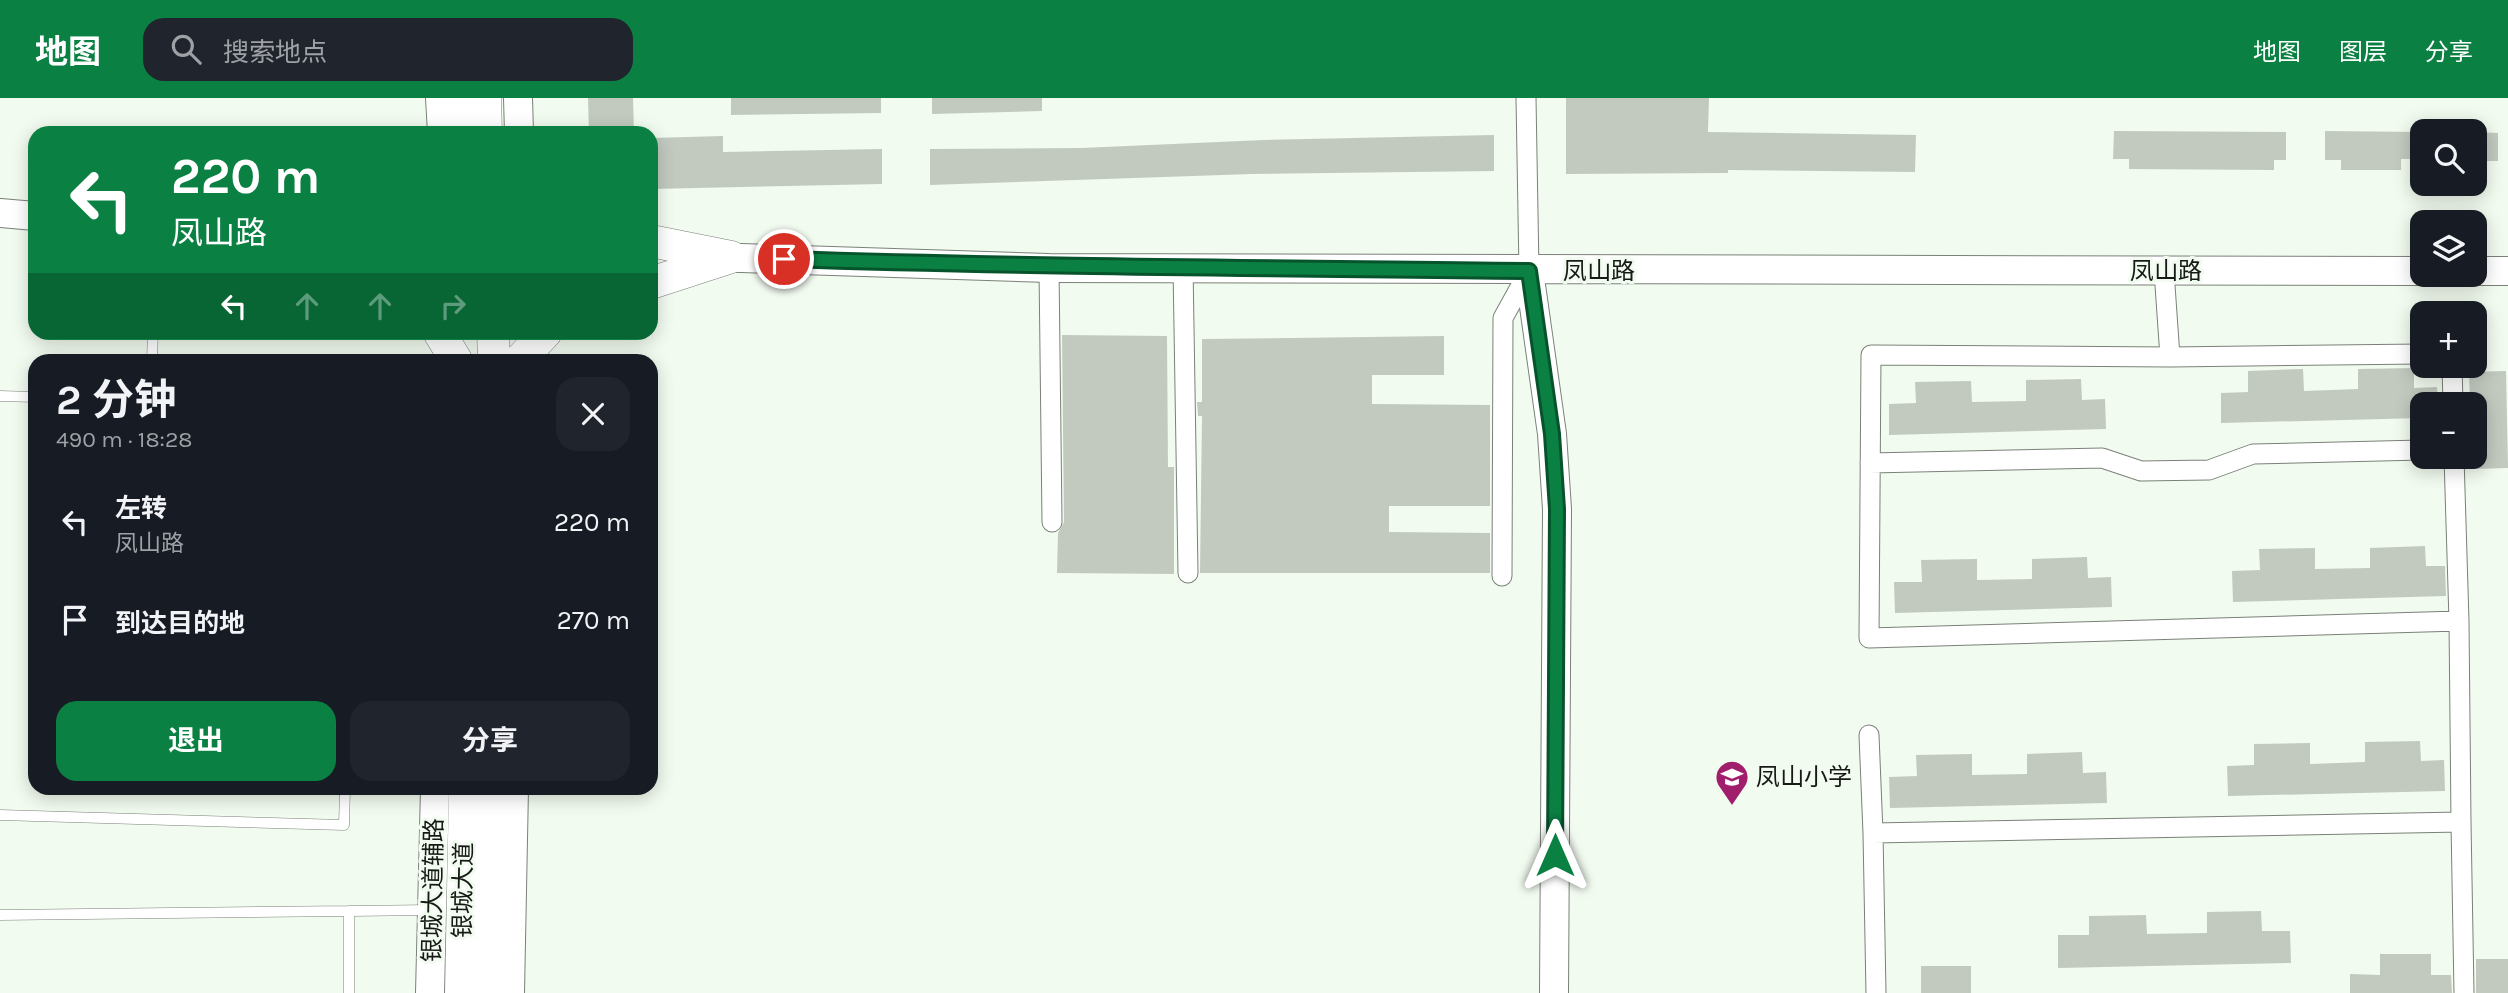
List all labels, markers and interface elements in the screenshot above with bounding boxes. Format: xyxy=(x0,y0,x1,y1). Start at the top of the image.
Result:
search box xyxy=(143,18,633,81)
icon: search xyxy=(167,30,205,68)
text: 地图 xyxy=(35,33,101,71)
text: 搜索地点 xyxy=(223,37,327,68)
text: 地图 xyxy=(2253,38,2301,66)
text: 图层 xyxy=(2339,38,2387,66)
text: 分享 xyxy=(2425,38,2473,66)
map controls xyxy=(2410,119,2487,469)
button: search xyxy=(2410,119,2487,196)
text: 220 m xyxy=(171,148,320,205)
icon: left xyxy=(56,154,147,245)
button: layers xyxy=(2410,210,2487,287)
text: 凤山路 xyxy=(171,215,267,252)
pin xyxy=(754,229,814,289)
icon: arrive xyxy=(765,240,803,278)
street label: 凤山路 xyxy=(1563,257,1635,285)
street label: 凤山路 xyxy=(2130,257,2202,285)
icon: left xyxy=(215,287,253,325)
icon: ahead xyxy=(288,287,326,325)
icon: ahead xyxy=(361,287,399,325)
icon: right xyxy=(434,287,472,325)
button: + xyxy=(2410,301,2487,378)
text: 2 分钟 xyxy=(56,375,176,425)
button: close xyxy=(556,377,630,451)
button: − xyxy=(2410,392,2487,469)
text: 490 m · 18:28 xyxy=(56,426,192,453)
text: 左转 xyxy=(115,493,167,524)
icon: left xyxy=(56,503,94,541)
text: 220 m xyxy=(554,507,630,538)
text: 凤山路 xyxy=(115,530,184,557)
icon: arrive xyxy=(56,601,94,639)
text: 270 m xyxy=(557,605,630,636)
text: 到达目的地 xyxy=(115,608,245,639)
button: 退出 xyxy=(56,701,336,781)
button: 分享 xyxy=(350,701,630,781)
school or university icon: 凤山小学 xyxy=(1713,758,1751,807)
place label: 凤山小学 xyxy=(1756,763,1852,791)
street label: 银城大道辅路 xyxy=(418,818,448,962)
position arrow xyxy=(1518,818,1592,892)
street label: 银城大道 xyxy=(448,842,478,938)

